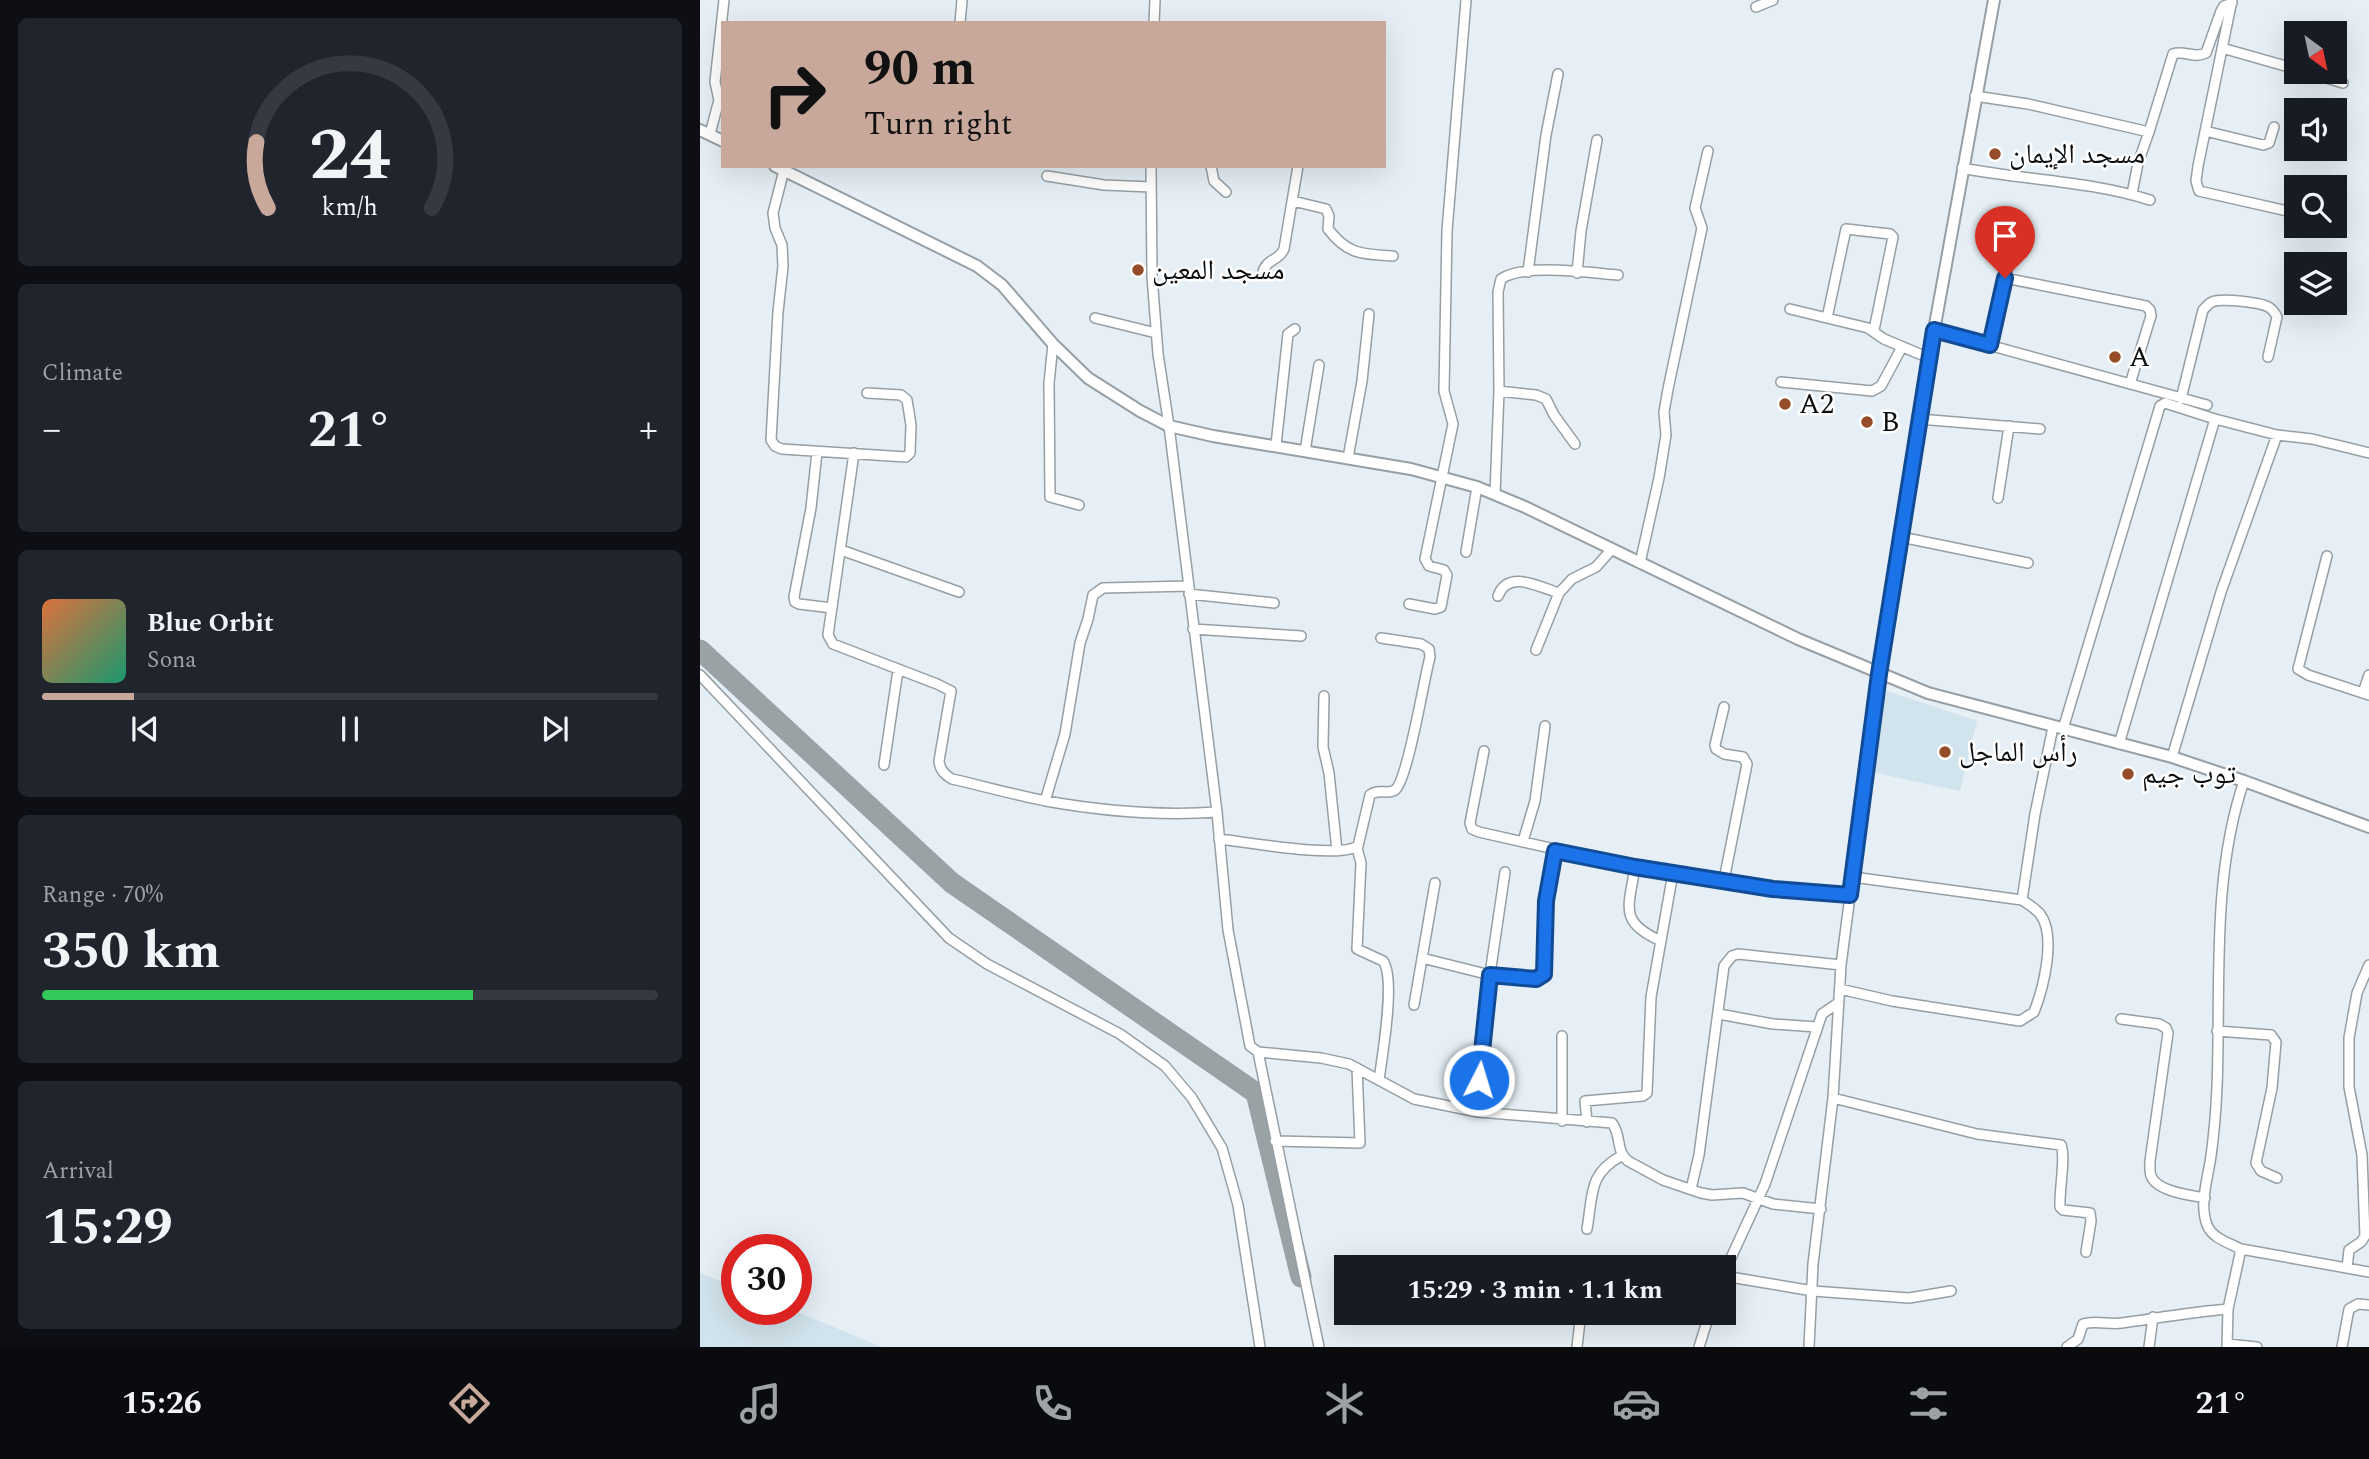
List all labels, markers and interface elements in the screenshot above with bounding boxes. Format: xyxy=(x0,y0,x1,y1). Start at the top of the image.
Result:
north arrow xyxy=(2284,21,2347,84)
map controls xyxy=(2284,21,2347,315)
text: 90 m xyxy=(864,32,975,107)
icon: right xyxy=(749,49,840,140)
button: sound xyxy=(2284,98,2347,161)
text: Turn right xyxy=(864,100,1012,149)
text: 24 xyxy=(309,101,391,212)
place label: مسجد الإيمان xyxy=(2009,133,2145,176)
marker: مسجد الإيمان xyxy=(1987,146,2003,162)
button: search xyxy=(2284,175,2347,238)
text: km/h xyxy=(322,189,378,227)
pin xyxy=(1975,206,2035,278)
icon: arrive xyxy=(1986,217,2024,255)
place label: مسجد المعين xyxy=(1152,249,1284,292)
button: layers xyxy=(2284,252,2347,315)
marker: مسجد المعين xyxy=(1130,262,1146,278)
place label: A xyxy=(2129,336,2150,379)
marker: A xyxy=(2107,349,2123,365)
text: Climate xyxy=(42,356,123,391)
place label: A2 xyxy=(1799,383,1834,426)
text: 21° xyxy=(308,391,392,470)
marker: A2 xyxy=(1777,396,1793,412)
text: − xyxy=(42,401,61,459)
text: + xyxy=(639,401,658,459)
place label: B xyxy=(1881,401,1899,444)
marker: B xyxy=(1859,414,1875,430)
text: Blue Orbit xyxy=(147,603,274,643)
text: Sona xyxy=(147,643,197,678)
icon: previous xyxy=(126,710,164,748)
icon: pause xyxy=(331,710,369,748)
icon: next xyxy=(536,710,574,748)
place label: رأس الماجل xyxy=(1959,731,2077,774)
marker: رأس الماجل xyxy=(1937,744,1953,760)
place label: توب جيم xyxy=(2142,753,2236,796)
marker: توب جيم xyxy=(2120,766,2136,782)
text: Range · 70% xyxy=(42,878,163,913)
text: 350 km xyxy=(42,912,221,991)
position arrow xyxy=(1442,1043,1516,1117)
text: Arrival xyxy=(42,1154,114,1189)
text: 15:29 xyxy=(42,1188,173,1267)
speed limit sign: 30 xyxy=(721,1234,812,1325)
text: 15:29 · 3 min · 1.1 km xyxy=(1407,1270,1663,1310)
text: 15:26 xyxy=(121,1379,202,1428)
icon: directions xyxy=(445,1379,494,1428)
icon: music xyxy=(736,1379,785,1428)
icon: phone xyxy=(1028,1379,1077,1428)
icon: climate xyxy=(1320,1379,1369,1428)
icon: car xyxy=(1612,1379,1661,1428)
icon: filters xyxy=(1904,1379,1953,1428)
text: 21° xyxy=(2196,1379,2248,1428)

